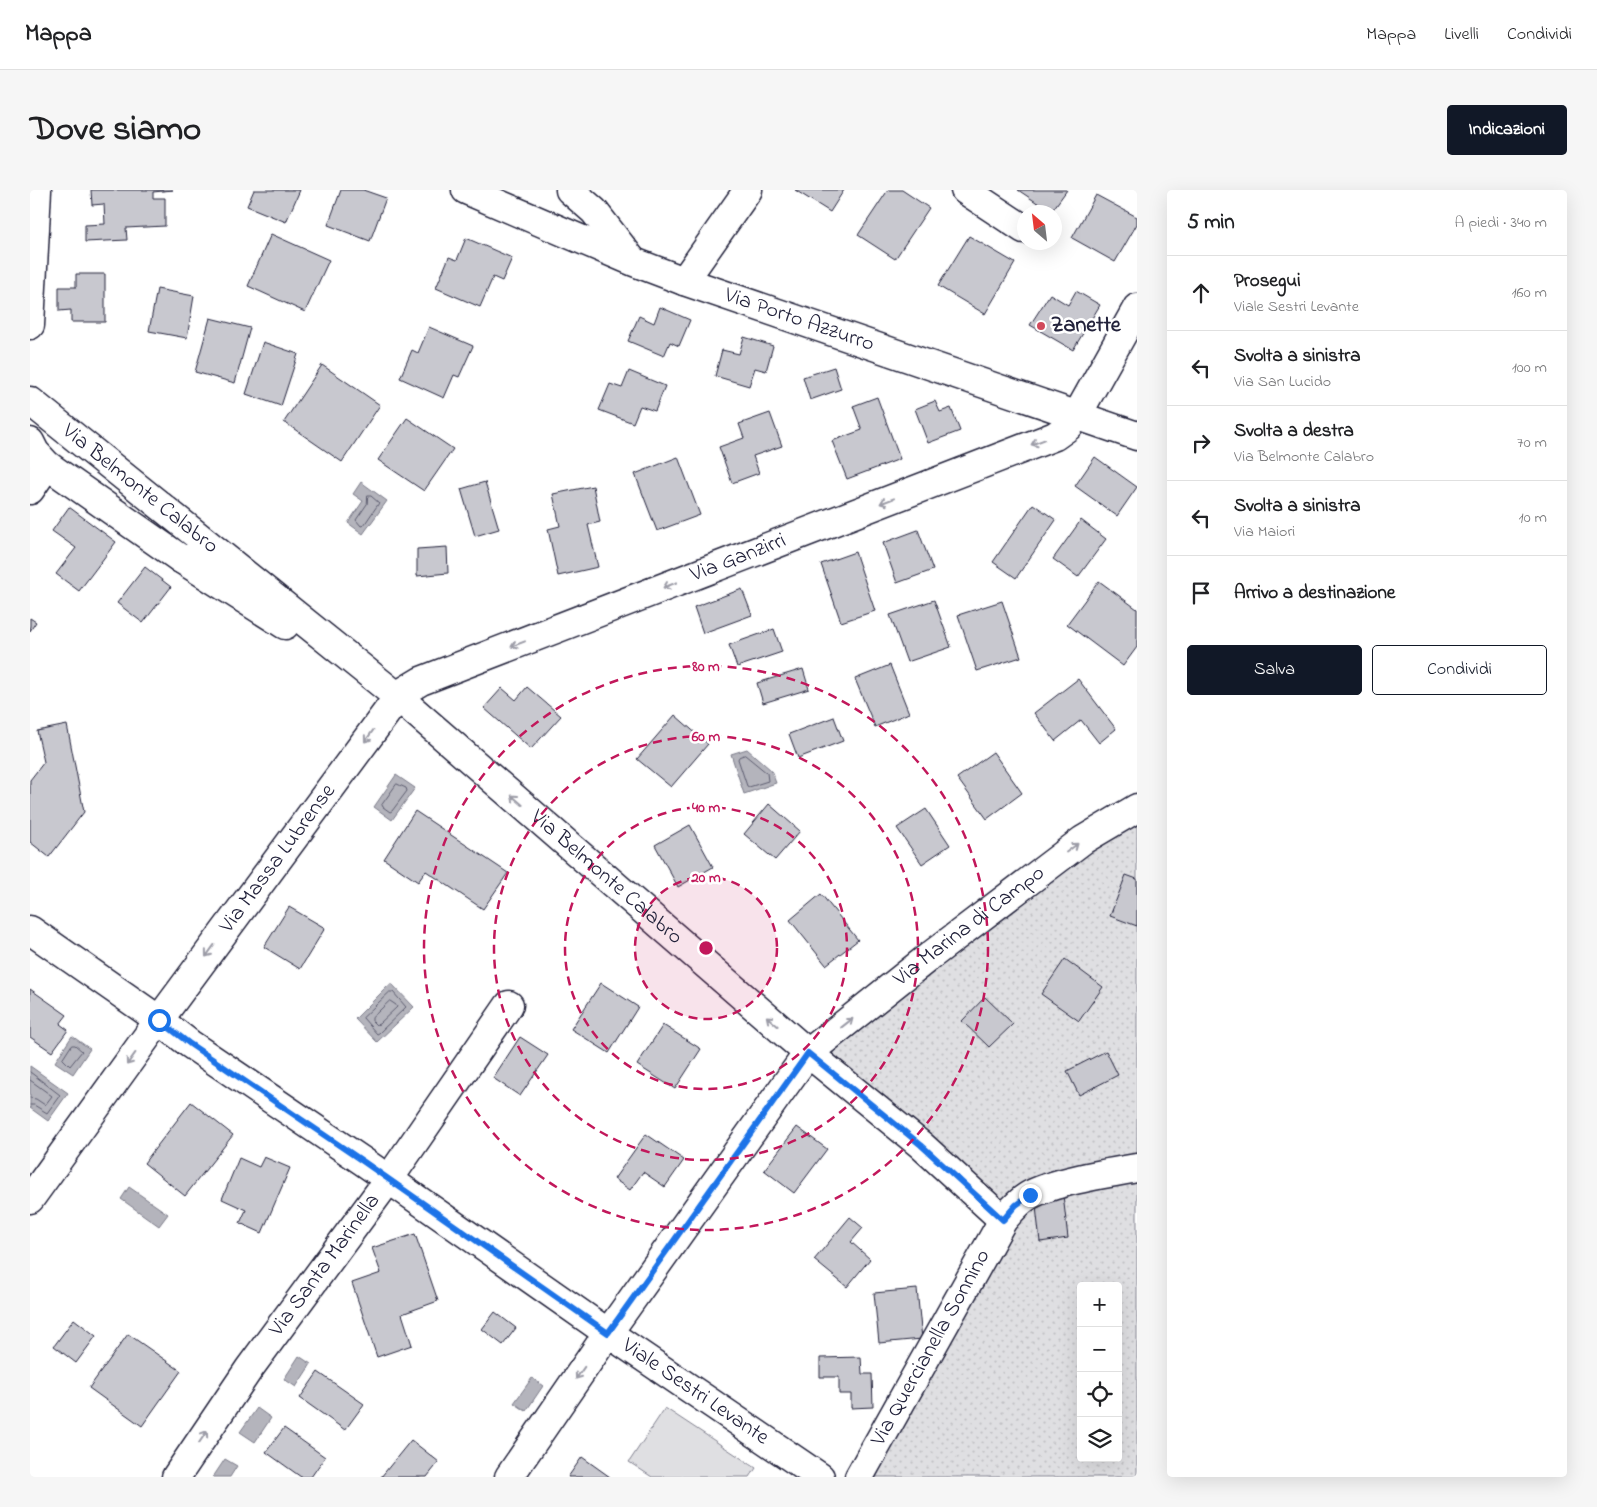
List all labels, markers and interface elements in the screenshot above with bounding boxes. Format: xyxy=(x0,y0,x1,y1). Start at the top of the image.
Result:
text: Mappa xyxy=(25,17,92,52)
text: Mappa xyxy=(1366,22,1416,48)
text: Livelli xyxy=(1444,22,1479,48)
text: Condividi xyxy=(1507,22,1572,48)
text: Dove siamo xyxy=(30,105,201,156)
button: Indicazioni xyxy=(1447,105,1567,155)
north arrow xyxy=(1017,205,1062,250)
text: 5 min xyxy=(1187,208,1235,238)
text: A piedi · 340 m xyxy=(1455,211,1547,235)
text: Prosegui xyxy=(1234,268,1301,295)
icon: ahead xyxy=(1187,279,1215,307)
street label: Via Porto Azzurro xyxy=(719,280,878,361)
text: 160 m xyxy=(1512,281,1547,305)
text: Viale Sestri Levante xyxy=(1234,295,1359,319)
place label: Zanette xyxy=(1051,310,1122,342)
marker: Zanette xyxy=(1035,320,1047,332)
text: Svolta a sinistra xyxy=(1234,343,1361,370)
icon: left xyxy=(1187,354,1215,382)
text: 100 m xyxy=(1512,356,1547,380)
text: Via San Lucido xyxy=(1234,370,1331,394)
street label: Via Belmonte Calabro xyxy=(54,416,225,562)
text: Svolta a destra xyxy=(1234,418,1354,445)
icon: right xyxy=(1187,429,1215,457)
text: 70 m xyxy=(1517,431,1547,455)
one-way arrow xyxy=(1031,438,1046,447)
text: Via Belmonte Calabro xyxy=(1234,445,1374,469)
text: Svolta a sinistra xyxy=(1234,493,1361,520)
one-way arrow xyxy=(880,497,895,506)
icon: left xyxy=(1187,504,1215,532)
text: 10 m xyxy=(1519,506,1547,530)
text: Via Maiori xyxy=(1234,520,1295,544)
street label: Via Ganzirri xyxy=(685,525,791,592)
icon: arrive xyxy=(1187,579,1215,607)
text: Arrivo a destinazione xyxy=(1234,580,1395,607)
one-way arrow xyxy=(663,581,678,590)
one-way arrow xyxy=(511,640,527,649)
button: Salva xyxy=(1187,645,1362,695)
button: Condividi xyxy=(1372,645,1547,695)
text: 80 m xyxy=(691,656,720,678)
text: 60 m xyxy=(691,726,721,748)
one-way arrow xyxy=(364,729,374,743)
street label: Via Massa Lubrense xyxy=(212,777,344,941)
one-way arrow xyxy=(510,794,523,806)
text: 40 m xyxy=(691,797,720,819)
street label: Via Belmonte Calabro xyxy=(522,802,689,953)
one-way arrow xyxy=(1065,843,1078,854)
street label: Via Marina di Campo xyxy=(886,858,1052,996)
text: 20 m xyxy=(690,867,721,889)
centre of rings xyxy=(697,939,715,957)
one-way arrow xyxy=(205,944,215,958)
route start xyxy=(148,1009,171,1032)
one-way arrow xyxy=(765,1015,778,1027)
one-way arrow xyxy=(840,1017,853,1028)
one-way arrow xyxy=(126,1052,136,1066)
route end xyxy=(1019,1184,1042,1207)
street label: Via Santa Marinella xyxy=(261,1187,389,1344)
street label: Via Quercianella Sonnino xyxy=(863,1244,999,1453)
map controls xyxy=(1077,1282,1122,1462)
button: + xyxy=(1077,1282,1122,1327)
button: − xyxy=(1077,1327,1122,1372)
street label: Viale Sestri Levante xyxy=(614,1330,775,1454)
one-way arrow xyxy=(575,1366,585,1380)
button: locate xyxy=(1077,1372,1122,1417)
button: layers xyxy=(1077,1417,1122,1462)
one-way arrow xyxy=(199,1430,209,1444)

